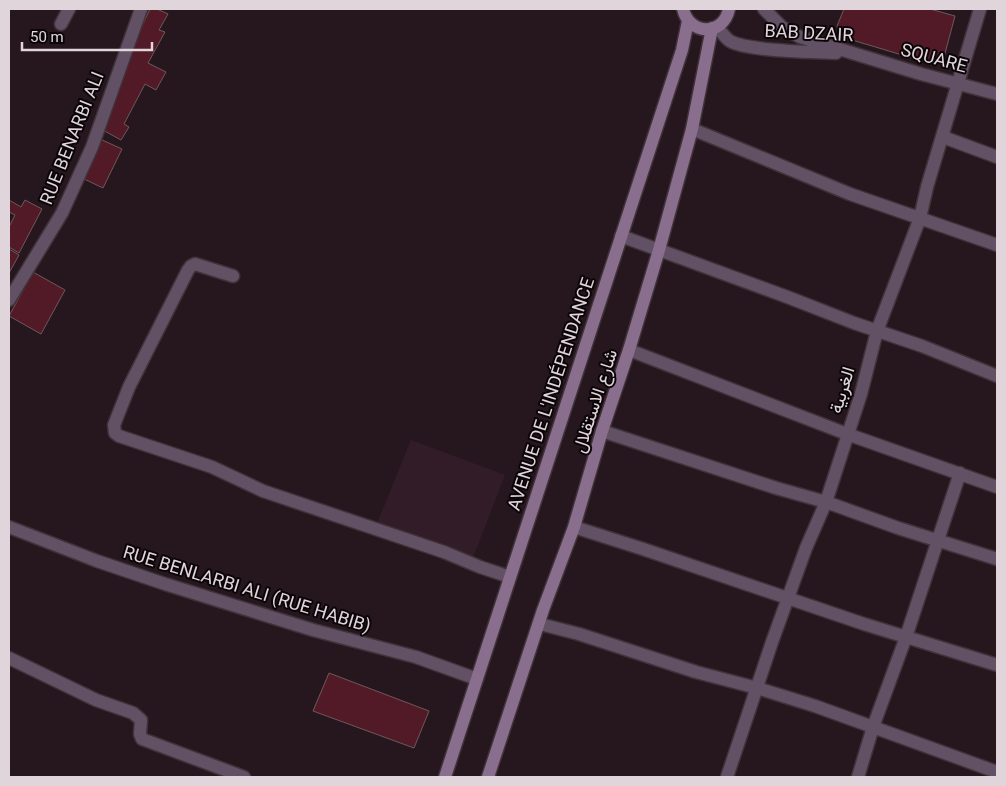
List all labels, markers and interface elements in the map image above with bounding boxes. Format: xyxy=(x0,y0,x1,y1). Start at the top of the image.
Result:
scale bar xyxy=(22,20,152,52)
street label: BAB DZAIR xyxy=(764,20,854,45)
text: 50 m xyxy=(30,28,64,46)
street label: SQUARE xyxy=(899,39,970,76)
street label: RUE BENARBI ALI xyxy=(35,68,108,207)
street label: AVENUE DE L'INDÉPENDANCE xyxy=(503,275,598,513)
street label: شارع الاستقلال xyxy=(568,346,623,456)
street label: الغربية xyxy=(825,364,859,416)
street label: RUE BENLARBI ALI (RUE HABIB) xyxy=(121,541,373,637)

